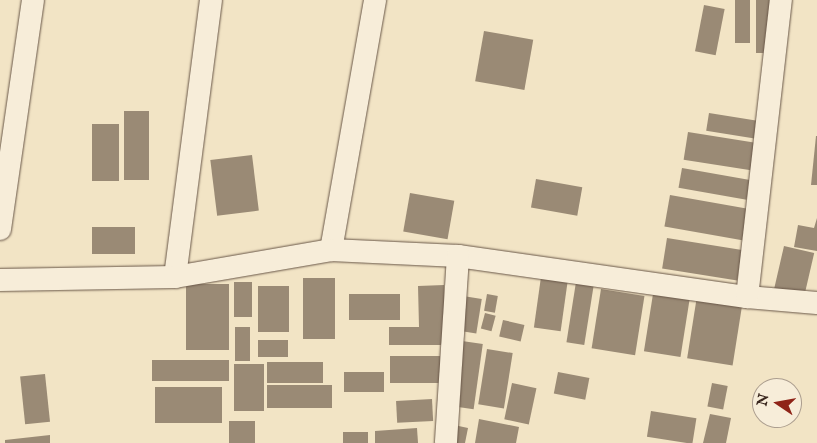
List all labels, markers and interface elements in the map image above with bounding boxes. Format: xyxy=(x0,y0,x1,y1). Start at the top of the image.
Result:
north arrow xyxy=(752,378,802,428)
text: N xyxy=(753,392,773,408)

